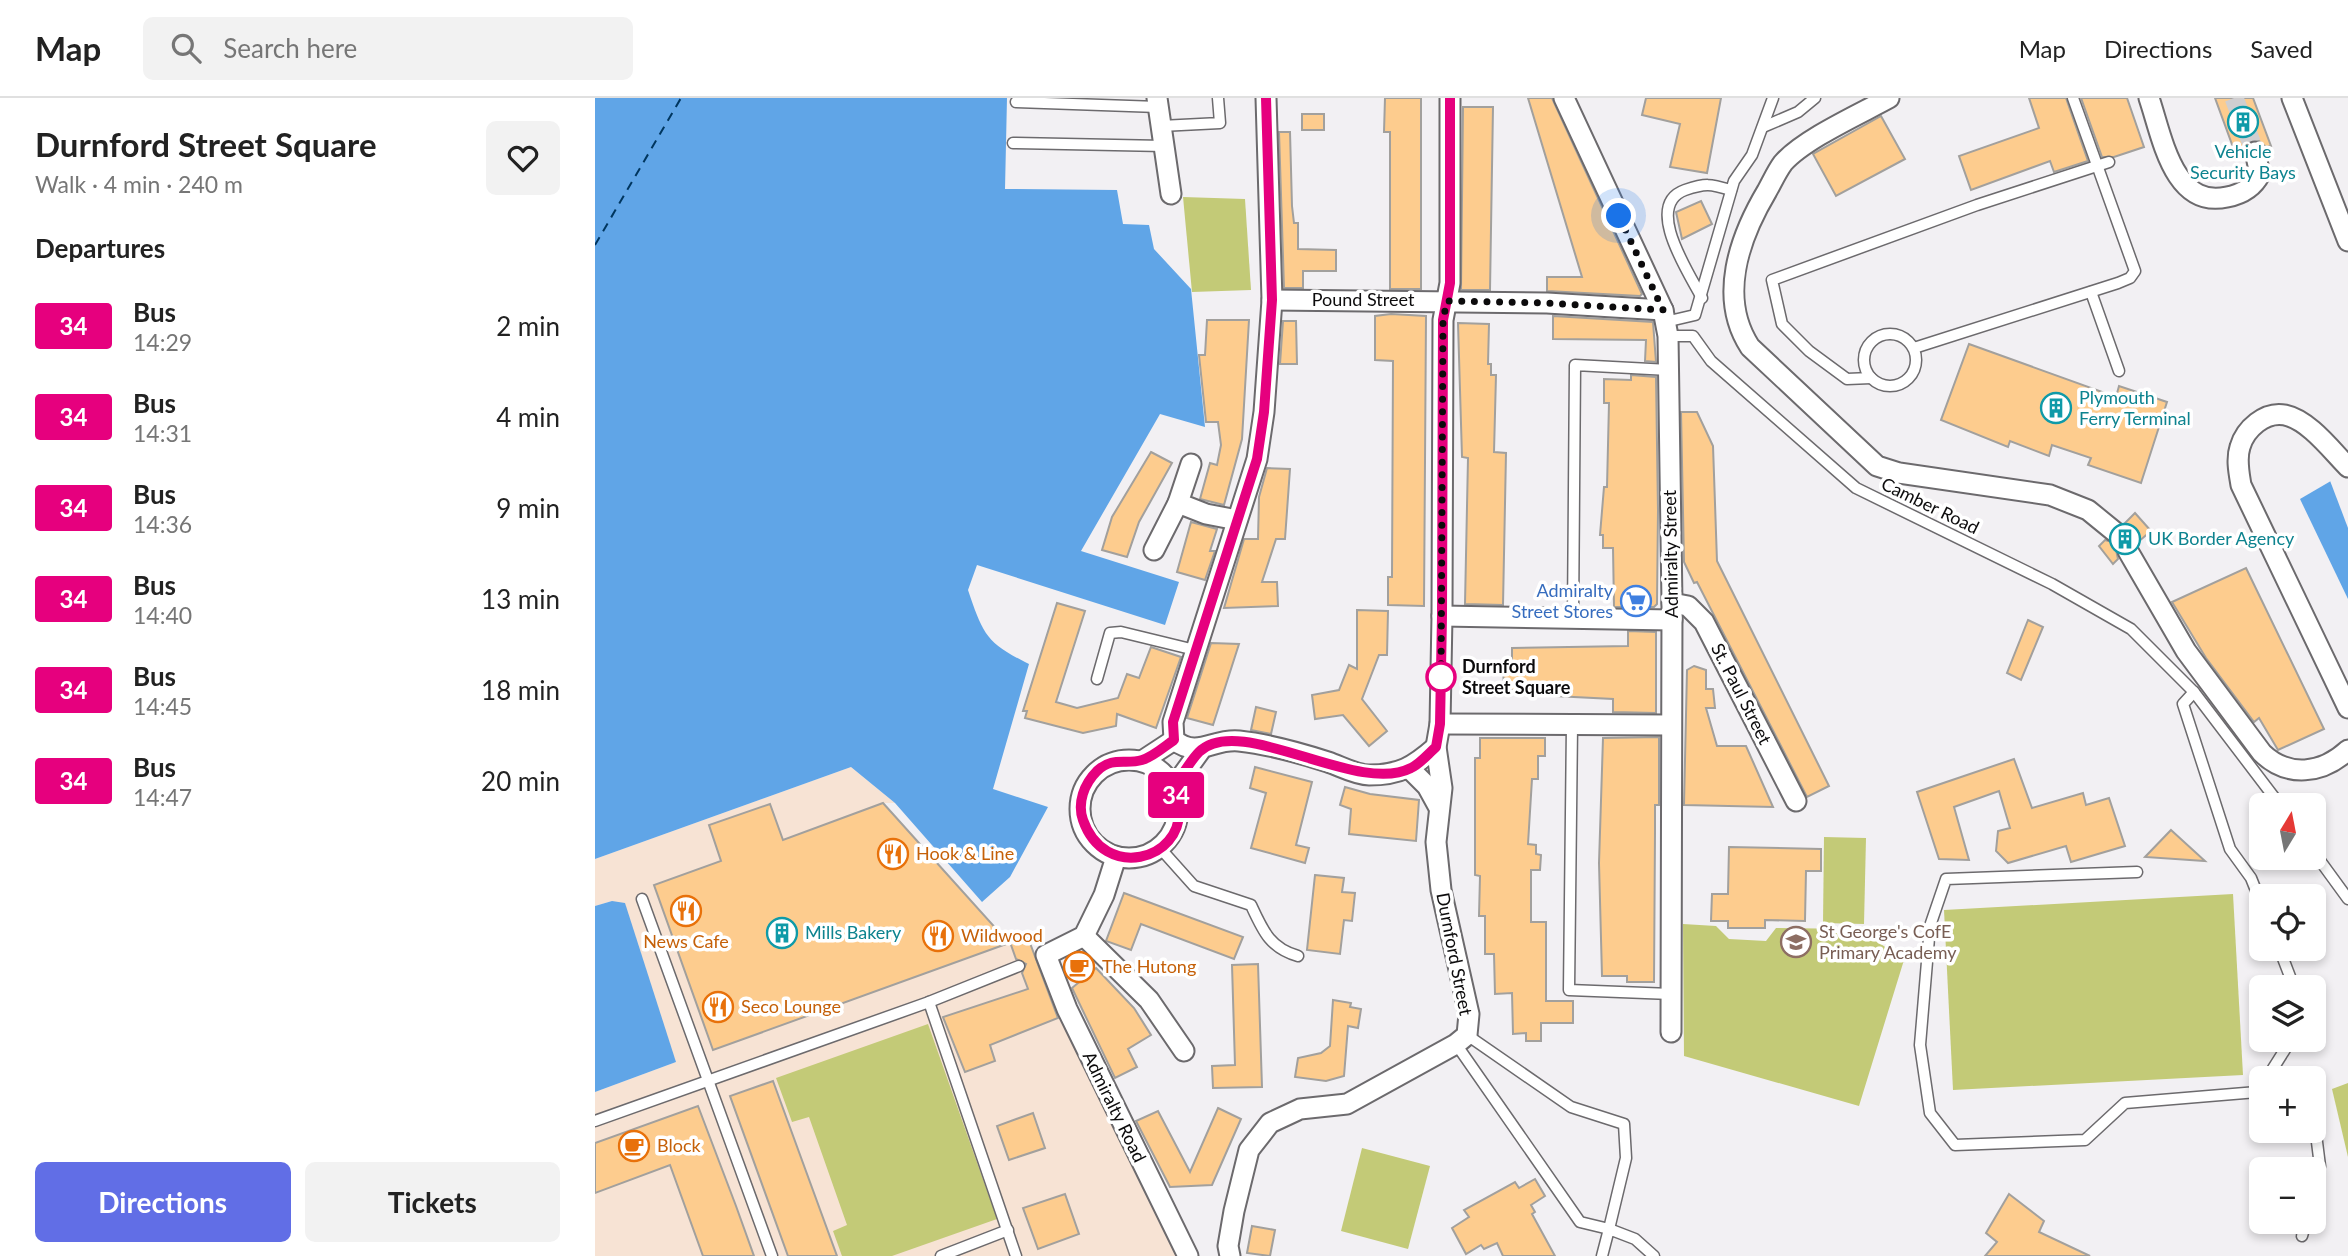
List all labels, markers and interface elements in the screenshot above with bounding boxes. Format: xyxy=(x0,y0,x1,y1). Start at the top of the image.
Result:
search box xyxy=(143,17,633,80)
text: Map xyxy=(35,28,101,68)
icon: search xyxy=(167,29,205,67)
text: Search here xyxy=(223,32,357,64)
text: Map xyxy=(2019,34,2066,63)
text: Directions xyxy=(2104,34,2212,63)
text: Saved xyxy=(2250,34,2313,63)
building icon: Vehicle Security Bays xyxy=(2226,105,2260,139)
button: heart xyxy=(486,121,560,195)
text: Durnford Street Square xyxy=(35,124,377,164)
place label: Vehicle Security Bays xyxy=(2190,140,2296,183)
text: Walk · 4 min · 240 m xyxy=(35,170,243,198)
your location xyxy=(1601,198,1636,233)
text: Departures xyxy=(35,232,165,264)
street label: Pound Street xyxy=(1312,288,1415,310)
text: Bus xyxy=(133,296,176,328)
text: 2 min xyxy=(496,310,560,342)
text: 34 xyxy=(60,311,87,340)
text: 14:29 xyxy=(133,328,192,356)
place label: Plymouth Ferry Terminal xyxy=(2079,386,2191,429)
text: Bus xyxy=(133,387,176,419)
building icon: Plymouth Ferry Terminal xyxy=(2039,391,2073,425)
text: 4 min xyxy=(496,401,560,433)
text: 34 xyxy=(60,402,87,431)
text: 14:31 xyxy=(133,419,192,447)
street label: Camber Road xyxy=(1878,472,1983,538)
text: Bus xyxy=(133,478,176,510)
street label: Admiralty Street xyxy=(1658,489,1682,618)
text: 9 min xyxy=(496,492,560,524)
text: 34 xyxy=(60,493,87,522)
text: 14:36 xyxy=(133,510,192,538)
building icon: UK Border Agency xyxy=(2108,522,2142,556)
place label: UK Border Agency xyxy=(2148,527,2295,549)
text: Bus xyxy=(133,569,176,601)
place label: Admiralty Street Stores xyxy=(1512,579,1614,622)
text: 13 min xyxy=(481,583,560,615)
text: 34 xyxy=(60,584,87,613)
supermarket icon: Admiralty Street Stores xyxy=(1619,584,1653,618)
text: 14:40 xyxy=(133,601,192,629)
street label: St. Paul Street xyxy=(1707,639,1777,748)
place label: Durnford Street Square xyxy=(1462,655,1571,698)
text: Bus xyxy=(133,660,176,692)
marker: Durnford Street Square xyxy=(1426,662,1456,692)
text: 18 min xyxy=(481,674,560,706)
text: 34 xyxy=(60,675,87,704)
text: 14:45 xyxy=(133,692,192,720)
text: Bus xyxy=(133,751,176,783)
text: 20 min xyxy=(481,765,560,797)
text: 34 xyxy=(60,766,87,795)
line badge: 34 xyxy=(1145,772,1207,818)
text: 34 xyxy=(1162,780,1190,809)
text: 14:47 xyxy=(133,783,192,811)
north arrow xyxy=(2249,793,2326,870)
map controls xyxy=(2249,793,2326,1234)
restaurant icon: Hook & Line xyxy=(876,837,910,871)
place label: Hook & Line xyxy=(916,842,1014,864)
button: locate xyxy=(2249,884,2326,961)
street label: Durnford Street xyxy=(1432,891,1478,1018)
restaurant icon: News Cafe xyxy=(669,894,703,928)
building icon: Mills Bakery xyxy=(765,916,799,950)
restaurant icon: Wildwood xyxy=(921,919,955,953)
place label: St George's CofE Primary Academy xyxy=(1819,920,1957,963)
place label: Mills Bakery xyxy=(805,921,902,943)
place label: Wildwood xyxy=(961,924,1043,946)
school or university icon: St George's CofE Primary Academy xyxy=(1779,925,1813,959)
place label: News Cafe xyxy=(643,930,729,952)
cafe icon: The Hutong xyxy=(1062,950,1096,984)
place label: The Hutong xyxy=(1102,955,1196,977)
button: layers xyxy=(2249,975,2326,1052)
restaurant icon: Seco Lounge xyxy=(701,990,735,1024)
place label: Seco Lounge xyxy=(741,995,841,1017)
street label: Admiralty Road xyxy=(1079,1048,1151,1166)
button: + xyxy=(2249,1066,2326,1143)
cafe icon: Block xyxy=(617,1129,651,1163)
place label: Block xyxy=(657,1134,702,1156)
button: − xyxy=(2249,1157,2326,1234)
button: Directions xyxy=(35,1162,291,1242)
button: Tickets xyxy=(305,1162,560,1242)

